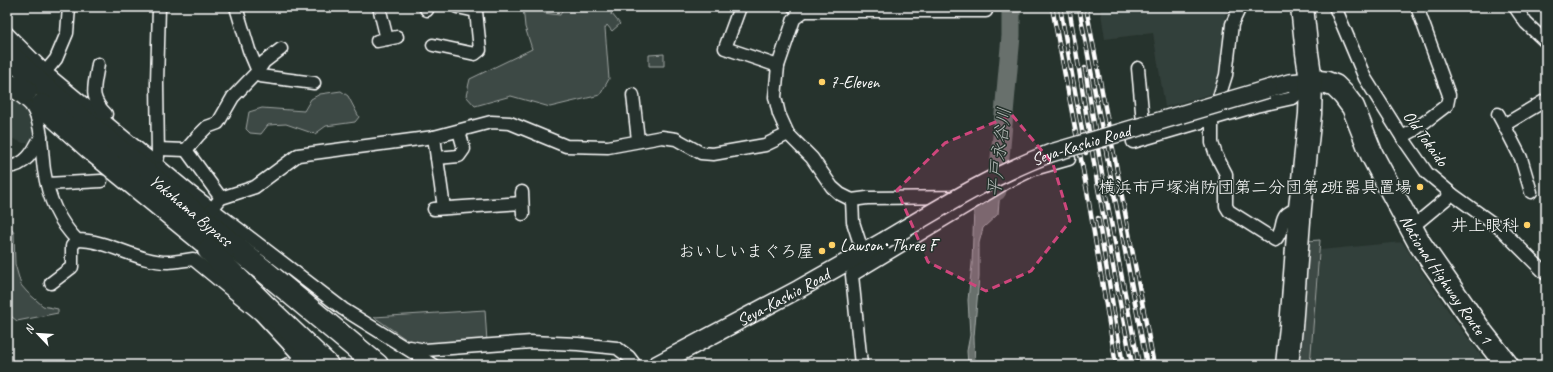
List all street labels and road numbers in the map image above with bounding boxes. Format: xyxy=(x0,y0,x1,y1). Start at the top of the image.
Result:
street label: Old Tokaido xyxy=(1398,106,1453,171)
street label: Seya-Kashio Road xyxy=(1028,120,1135,171)
street label: Yokohama Bypass xyxy=(145,170,238,252)
street label: National Highway Route 1 xyxy=(1395,211,1497,349)
street label: Seya-Kashio Road xyxy=(733,263,835,331)

